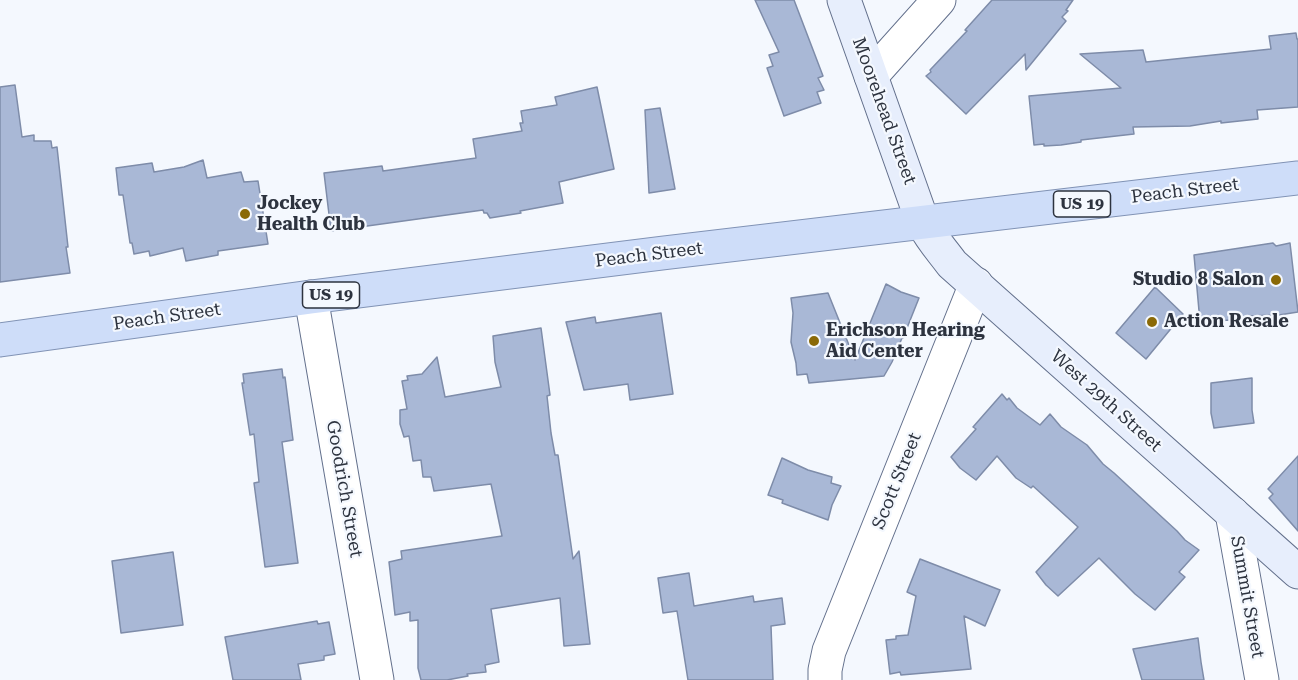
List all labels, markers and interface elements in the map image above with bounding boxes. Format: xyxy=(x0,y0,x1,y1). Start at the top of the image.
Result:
street label: Moorehead Street xyxy=(847,35,921,187)
street label: Peach Street xyxy=(1130,174,1240,208)
road number: US 19 xyxy=(1054,191,1110,217)
place label: Jockey Health Club xyxy=(257,193,365,236)
marker: Jockey Health Club xyxy=(238,207,252,221)
street label: Peach Street xyxy=(594,238,704,272)
place label: Studio 8 Salon xyxy=(1133,269,1264,291)
marker: Studio 8 Salon xyxy=(1269,273,1283,287)
road number: US 19 xyxy=(302,282,360,308)
street label: Peach Street xyxy=(112,299,222,335)
place label: Action Resale xyxy=(1164,311,1289,333)
marker: Action Resale xyxy=(1145,315,1159,329)
place label: Erichson Hearing Aid Center xyxy=(826,320,985,362)
marker: Erichson Hearing Aid Center xyxy=(807,334,821,348)
street label: West 29th Street xyxy=(1046,346,1166,456)
street label: Goodrich Street xyxy=(321,419,367,559)
street label: Scott Street xyxy=(868,429,926,533)
street label: Summit Street xyxy=(1226,534,1268,660)

